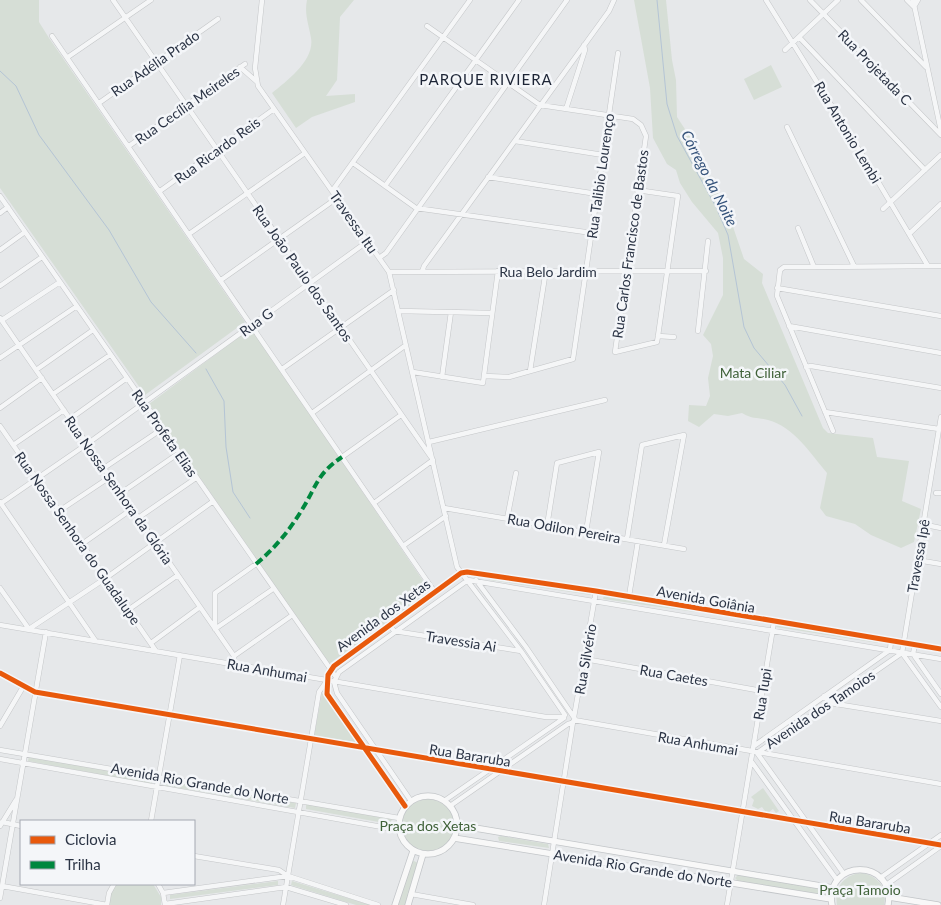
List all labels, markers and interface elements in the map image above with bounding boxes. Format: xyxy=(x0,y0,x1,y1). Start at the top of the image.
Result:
street label: Rua Adélia Prado xyxy=(107,26,203,100)
street label: Rua Projetada C xyxy=(835,26,916,109)
street label: Rua Cecília Meireles xyxy=(132,63,242,147)
district label: PARQUE RIVIERA xyxy=(419,70,553,88)
street label: Rua Antonio Lembi xyxy=(811,78,885,186)
street label: Rua Talibio Lourenço xyxy=(583,112,617,240)
street label: Rua Ricardo Reis xyxy=(171,113,263,187)
water label: Córrego da Noite xyxy=(678,127,742,229)
street label: Rua Carlos Francisco de Bastos xyxy=(608,149,652,339)
street label: Travessa Itu xyxy=(326,188,382,256)
street label: Rua João Paulo dos Santos xyxy=(249,201,357,345)
street label: Rua Belo Jardim xyxy=(499,263,597,280)
street label: Rua G xyxy=(236,304,276,340)
park label: Mata Ciliar xyxy=(720,364,786,381)
street label: Rua Profeta Elias xyxy=(129,386,201,480)
street label: Rua Nossa Senhora da Glória xyxy=(61,413,177,567)
street label: Rua Nossa Senhora do Guadalupe xyxy=(12,448,144,628)
street label: Rua Odilon Pereira xyxy=(506,510,622,546)
street label: Travessa Ipê xyxy=(903,518,933,594)
street label: Avenida dos Xetas xyxy=(333,575,433,655)
street label: Avenida Goiânia xyxy=(656,582,756,616)
street label: Rua Silvério xyxy=(570,622,600,696)
street label: Travessia Ai xyxy=(424,627,498,655)
street label: Rua Anhumai xyxy=(226,655,308,685)
street label: Rua Caetes xyxy=(639,661,709,689)
street label: Avenida dos Tamoios xyxy=(762,666,878,752)
street label: Rua Tupi xyxy=(750,667,774,721)
street label: Rua Anhumai xyxy=(657,728,739,758)
street label: Rua Bararuba xyxy=(428,740,512,770)
street label: Avenida Rio Grande do Norte xyxy=(110,759,290,807)
street label: Rua Bararuba xyxy=(828,807,912,837)
park label: Praça dos Xetas xyxy=(380,817,476,834)
legend xyxy=(20,820,195,885)
text: Ciclovia xyxy=(65,830,116,848)
street label: Avenida Rio Grande do Norte xyxy=(553,845,733,891)
text: Trilha xyxy=(65,855,101,873)
park label: Praça Tamoio xyxy=(819,881,901,898)

